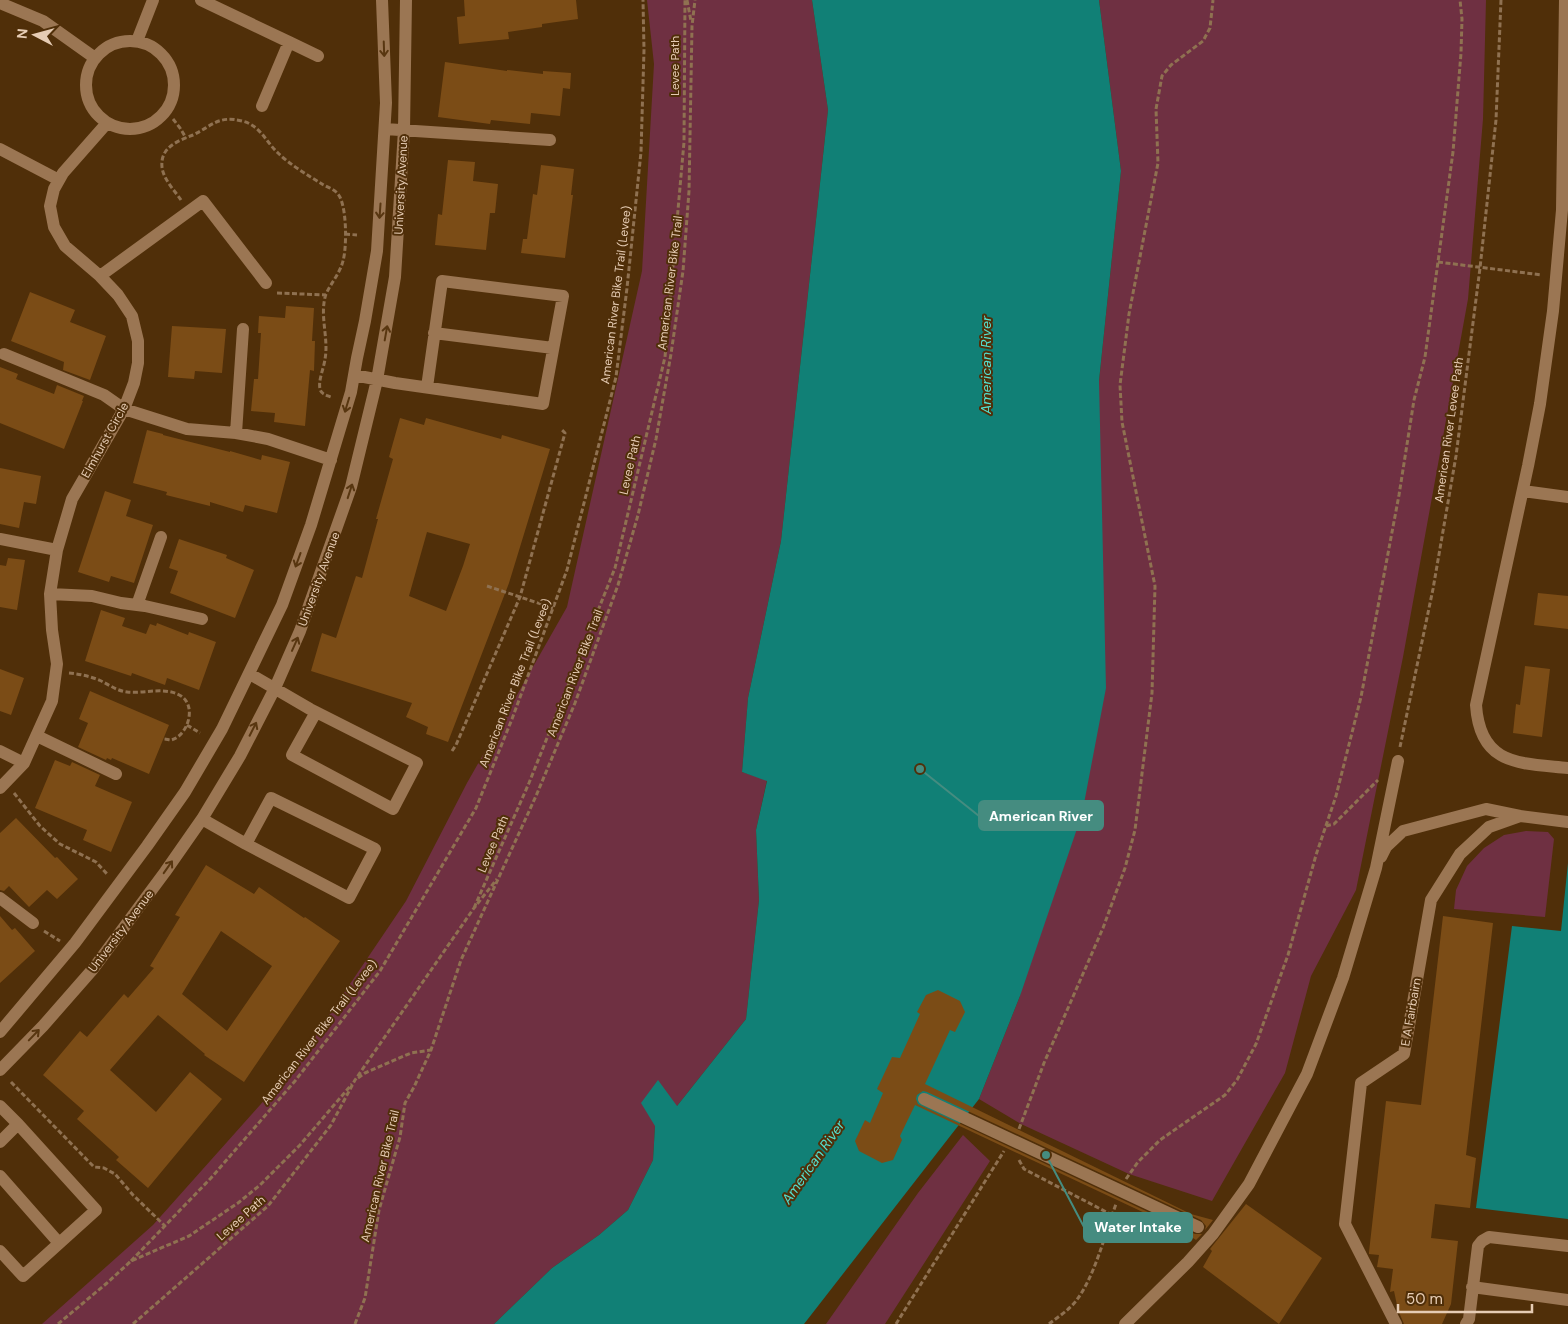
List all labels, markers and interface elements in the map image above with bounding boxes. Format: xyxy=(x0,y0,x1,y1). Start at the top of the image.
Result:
north arrow xyxy=(10,10,60,60)
text: N xyxy=(13,28,32,40)
street label: Levee Path xyxy=(667,36,683,96)
one-way arrow xyxy=(379,40,388,56)
street label: University Avenue xyxy=(390,135,412,235)
one-way arrow xyxy=(376,203,385,219)
street label: American River Bike Trail (Levee) xyxy=(597,205,635,385)
street label: American River Bike Trail xyxy=(654,215,686,351)
water label: American River xyxy=(977,315,995,415)
one-way arrow xyxy=(381,325,391,341)
street label: American River Levee Path xyxy=(1431,356,1467,504)
one-way arrow xyxy=(341,397,351,413)
street label: Elmhurst Circle xyxy=(78,399,132,481)
street label: Levee Path xyxy=(615,434,645,496)
one-way arrow xyxy=(346,484,355,499)
street label: University Avenue xyxy=(295,530,344,628)
one-way arrow xyxy=(293,552,302,568)
street label: American River Bike Trail (Levee) xyxy=(475,596,555,770)
street label: American River Bike Trail xyxy=(543,607,607,739)
one-way arrow xyxy=(290,637,300,652)
one-way arrow xyxy=(249,722,258,737)
callout: American River xyxy=(979,801,1103,830)
text: American River xyxy=(989,807,1093,825)
street label: Levee Path xyxy=(474,813,512,875)
one-way arrow xyxy=(163,861,173,875)
street label: University Avenue xyxy=(85,886,157,975)
street label: American River Bike Trail (Levee) xyxy=(257,956,381,1108)
street label: E A Fairbairn xyxy=(1397,976,1425,1047)
one-way arrow xyxy=(28,1029,40,1042)
street label: American River Bike Trail xyxy=(357,1108,403,1244)
water label: American River xyxy=(777,1116,849,1208)
street label: Levee Path xyxy=(213,1192,269,1244)
callout: Water Intake xyxy=(1084,1213,1192,1242)
text: Water Intake xyxy=(1094,1218,1182,1236)
scale bar xyxy=(1398,1282,1532,1314)
text: 50 m xyxy=(1406,1289,1443,1309)

